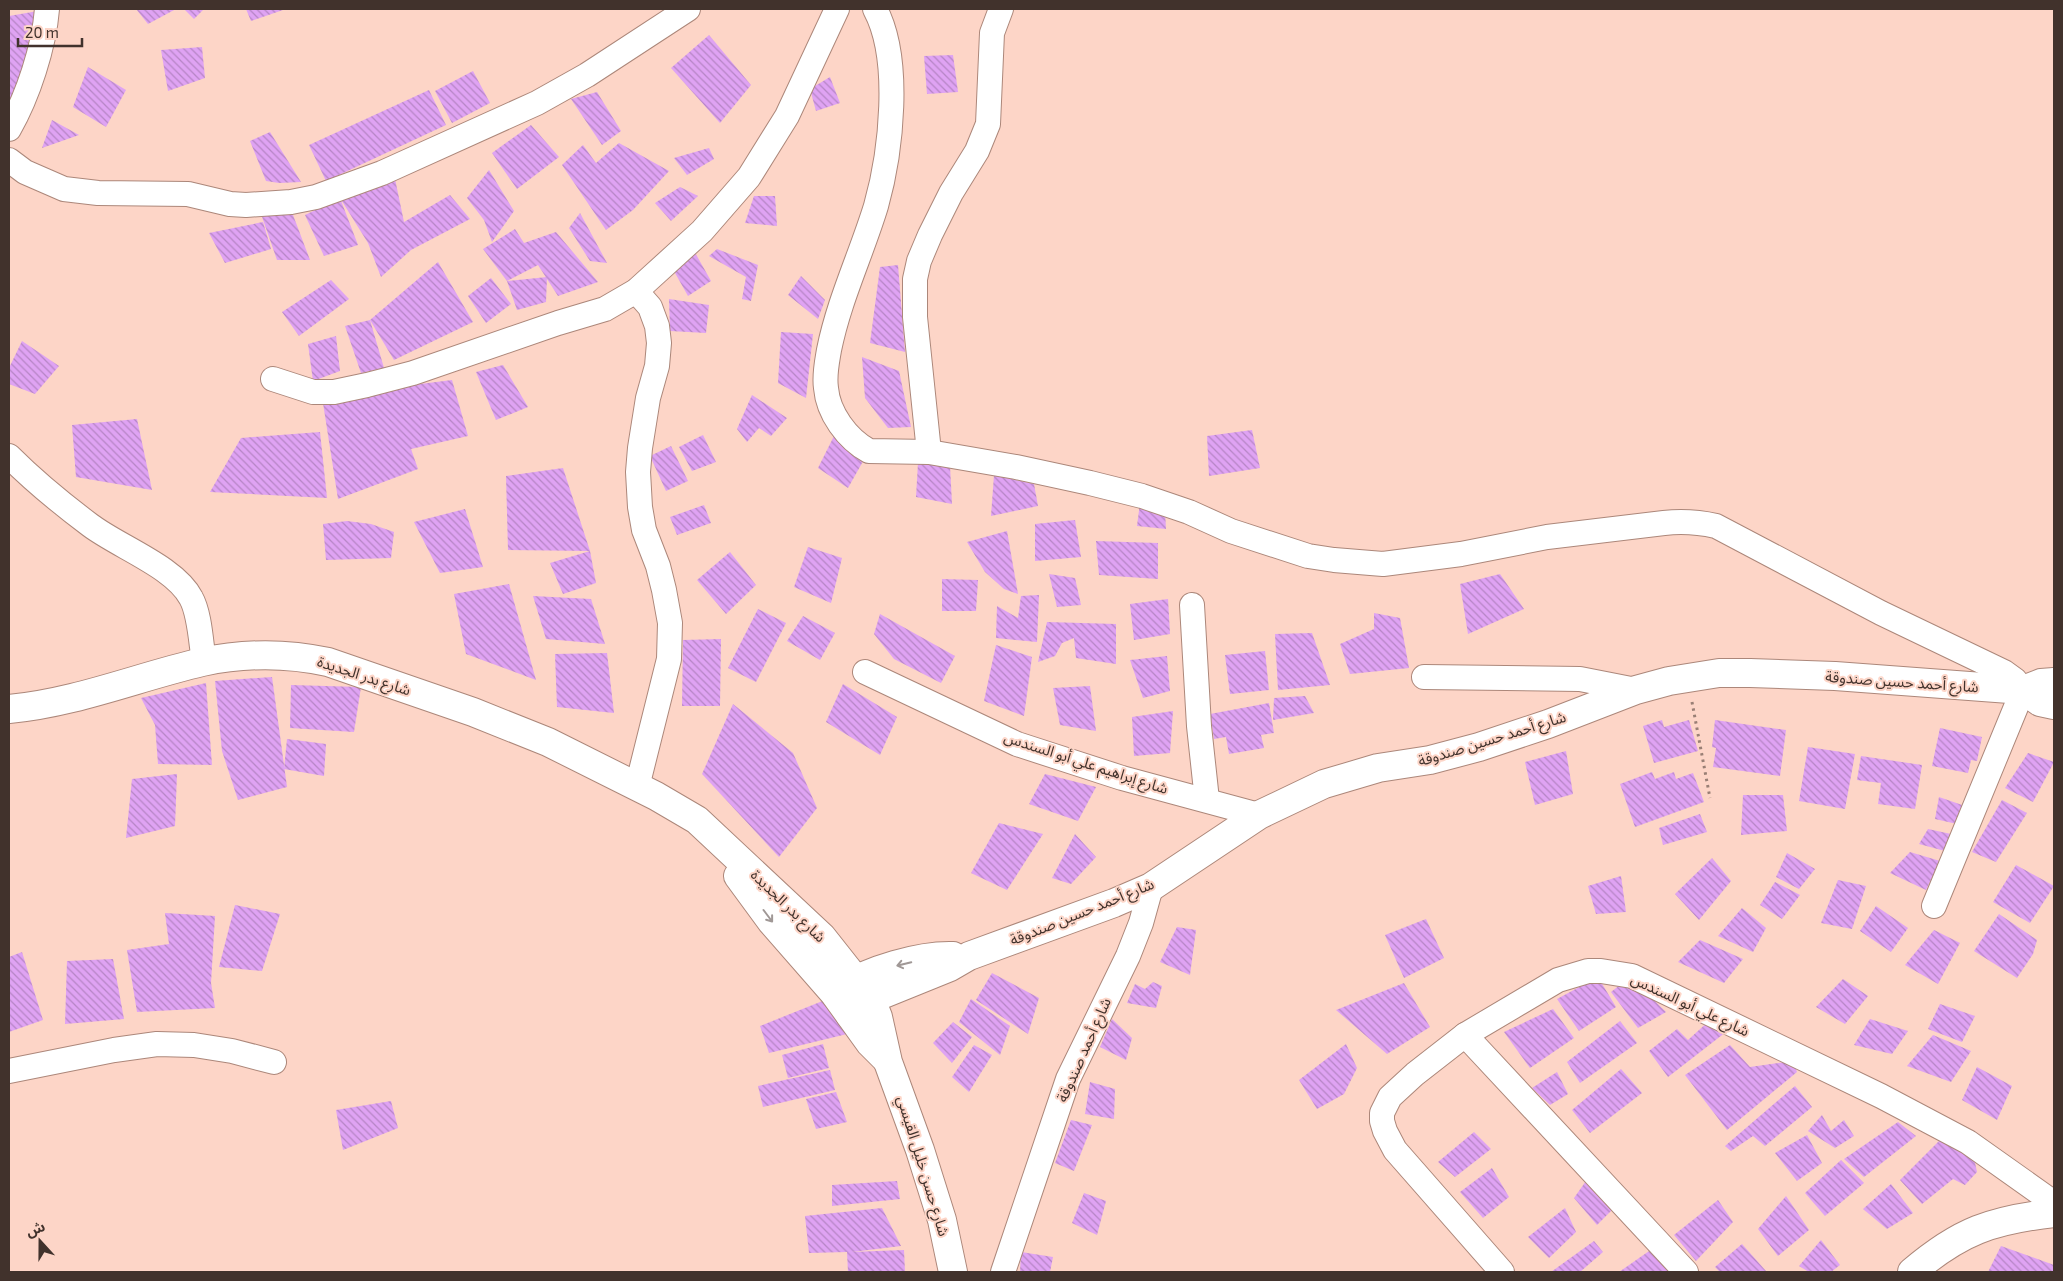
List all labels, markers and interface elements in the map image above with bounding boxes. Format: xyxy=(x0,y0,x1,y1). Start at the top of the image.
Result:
scale bar xyxy=(18,15,81,47)
text: 20 m xyxy=(25,23,59,41)
street label: شارع بدر الجديدة xyxy=(314,652,413,702)
street label: شارع أحمد حسين صندوقة xyxy=(1824,667,1980,699)
street label: شارع أحمد حسين صندوقة xyxy=(1416,707,1569,773)
street label: شارع إبراهيم علي أبو السندس xyxy=(1001,727,1171,801)
street label: شارع بدر الجديدة xyxy=(745,865,830,948)
street label: شارع أحمد حسين صندوقة xyxy=(1007,874,1158,952)
one-way arrow xyxy=(762,909,773,922)
one-way arrow xyxy=(896,960,912,969)
street label: شارع علي أبو السندس xyxy=(1627,969,1753,1043)
street label: شارع أحمد صندوقة xyxy=(1052,994,1118,1106)
street label: شارع حسن خليل القيسي xyxy=(890,1093,954,1240)
north arrow xyxy=(15,1216,65,1266)
text: ش xyxy=(23,1217,47,1240)

